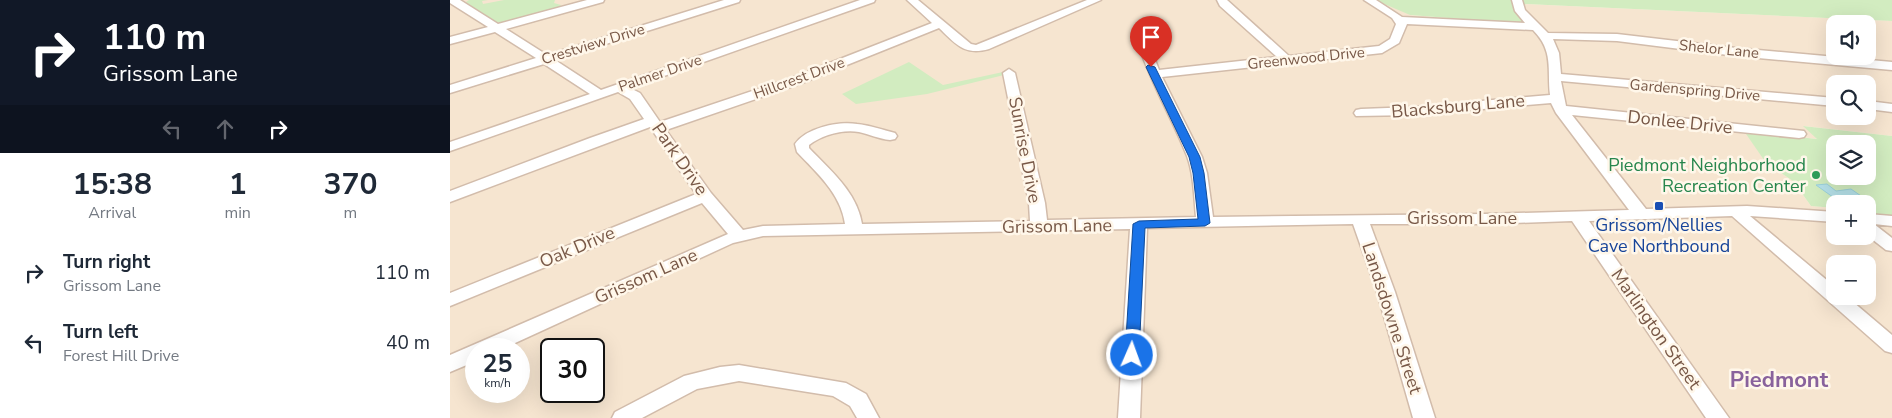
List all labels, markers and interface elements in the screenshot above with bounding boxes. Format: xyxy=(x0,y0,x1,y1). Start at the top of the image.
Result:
text: 110 m xyxy=(103,14,206,61)
map controls xyxy=(1826,15,1876,305)
button: sound xyxy=(1826,15,1876,65)
pin xyxy=(1130,16,1172,67)
street label: Crestview Drive xyxy=(539,19,647,69)
icon: right xyxy=(20,20,85,85)
icon: arrive xyxy=(1137,23,1165,51)
street label: Shelor Lane xyxy=(1678,35,1760,63)
street label: Greenwood Drive xyxy=(1246,42,1366,74)
street label: Palmer Drive xyxy=(616,49,704,97)
street label: Hillcrest Drive xyxy=(751,52,847,104)
text: Grissom Lane xyxy=(103,59,238,89)
street label: Gardenspring Drive xyxy=(1629,74,1761,106)
button: search xyxy=(1826,75,1876,125)
street label: Blacksburg Lane xyxy=(1390,88,1526,124)
street label: Sunrise Drive xyxy=(1003,95,1047,205)
street label: Donlee Drive xyxy=(1626,105,1734,139)
icon: left xyxy=(158,115,186,143)
icon: ahead xyxy=(211,115,239,143)
icon: right xyxy=(264,115,292,143)
street label: Park Drive xyxy=(646,118,714,200)
button: layers xyxy=(1826,135,1876,185)
place label: Piedmont Neighborhood Recreation Center xyxy=(1608,153,1807,198)
text: 15:38 xyxy=(73,164,152,205)
text: 1 xyxy=(229,164,247,205)
text: 370 xyxy=(323,164,377,205)
marker: Piedmont Neighborhood Recreation Center xyxy=(1810,169,1822,181)
button: + xyxy=(1826,195,1876,245)
marker: Grissom/Nellies Cave Northbound xyxy=(1653,200,1665,212)
text: Arrival xyxy=(88,202,136,224)
text: min xyxy=(224,202,251,224)
text: m xyxy=(344,202,357,224)
street label: Grissom Lane xyxy=(1407,206,1517,230)
street label: Grissom Lane xyxy=(1002,213,1112,239)
place label: Grissom/Nellies Cave Northbound xyxy=(1588,213,1730,258)
street label: Oak Drive xyxy=(536,220,618,274)
street label: Landsdowne Street xyxy=(1356,239,1428,397)
street label: Grissom Lane xyxy=(591,243,701,309)
text: Turn right xyxy=(63,249,150,275)
button: − xyxy=(1826,255,1876,305)
icon: right xyxy=(20,259,48,287)
text: 110 m xyxy=(375,260,430,286)
street label: Marlington Street xyxy=(1605,264,1707,395)
text: Grissom Lane xyxy=(63,275,161,297)
text: Turn left xyxy=(63,319,138,345)
position arrow xyxy=(1105,328,1157,380)
icon: left xyxy=(20,329,48,357)
text: 40 m xyxy=(386,330,430,356)
speed limit sign: 30 xyxy=(540,338,605,403)
text: Forest Hill Drive xyxy=(63,345,179,367)
text: 25 xyxy=(482,347,513,381)
district label: Piedmont xyxy=(1730,365,1829,395)
text: km/h xyxy=(484,375,511,391)

